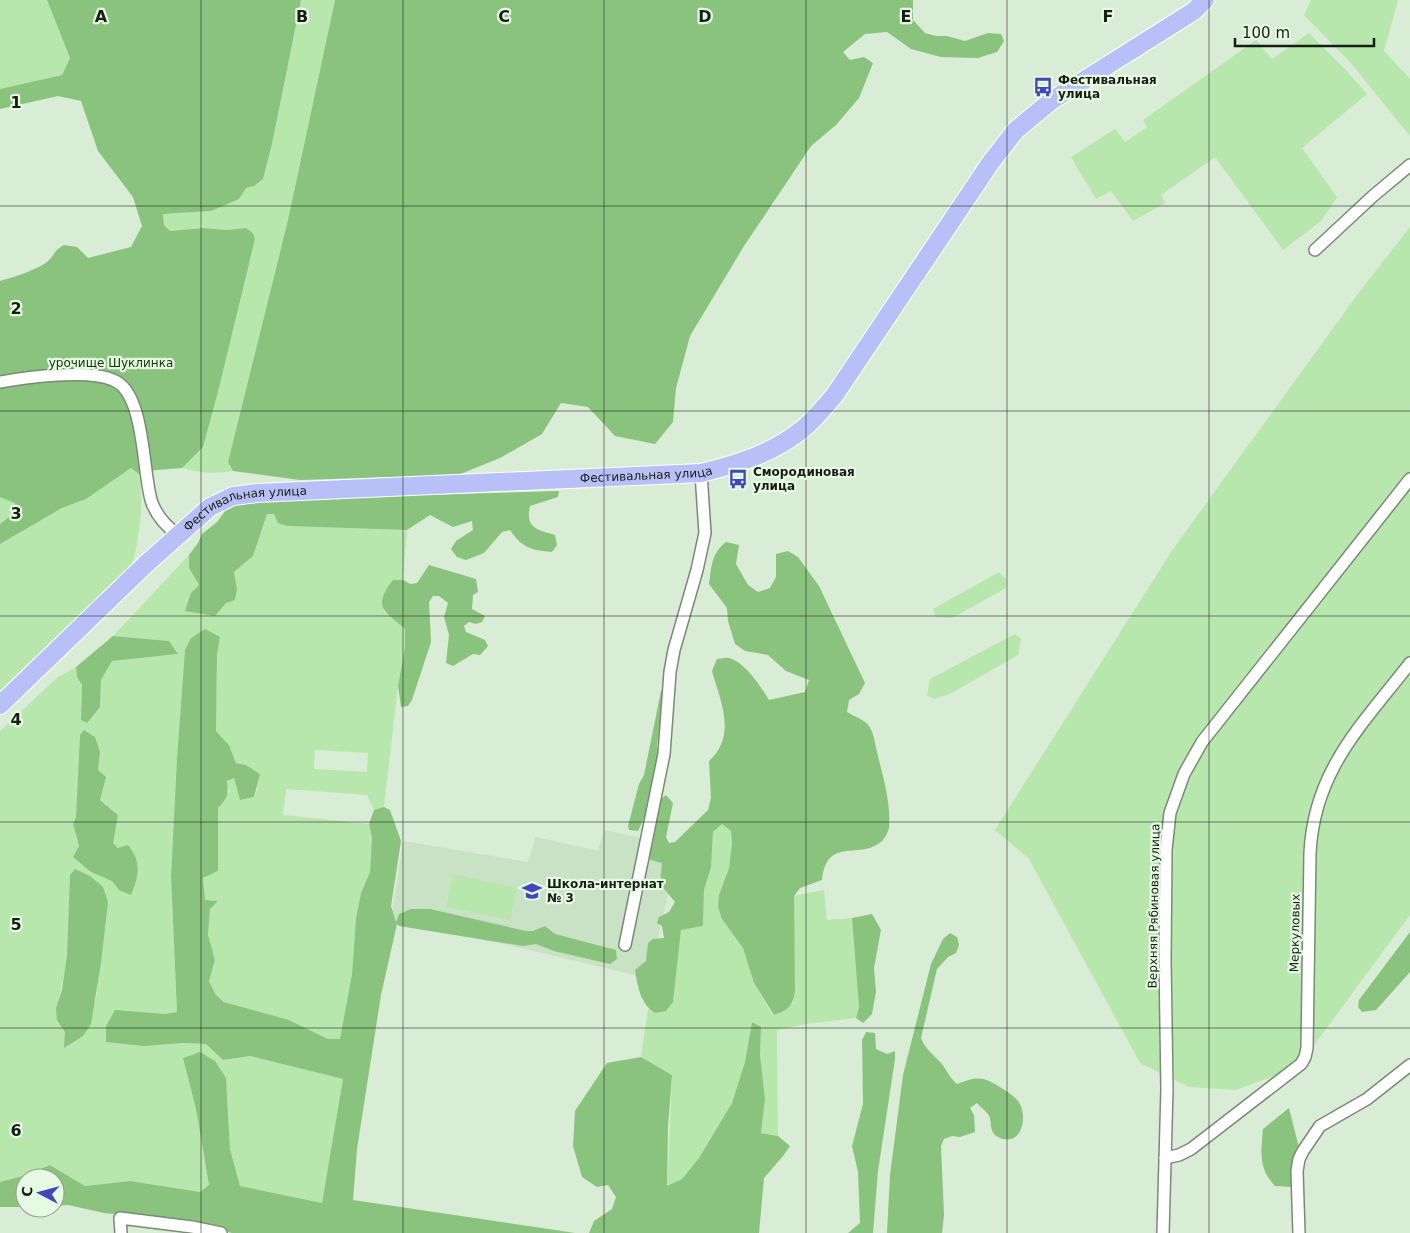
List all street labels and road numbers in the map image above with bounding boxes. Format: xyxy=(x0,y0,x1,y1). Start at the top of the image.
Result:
street label: Фестивальная улица xyxy=(580,463,714,485)
street label: Фестивальная улица xyxy=(181,484,307,534)
street label: Верхняя Рябиновая улица xyxy=(1146,823,1162,989)
street label: Меркуловых xyxy=(1287,894,1303,972)

